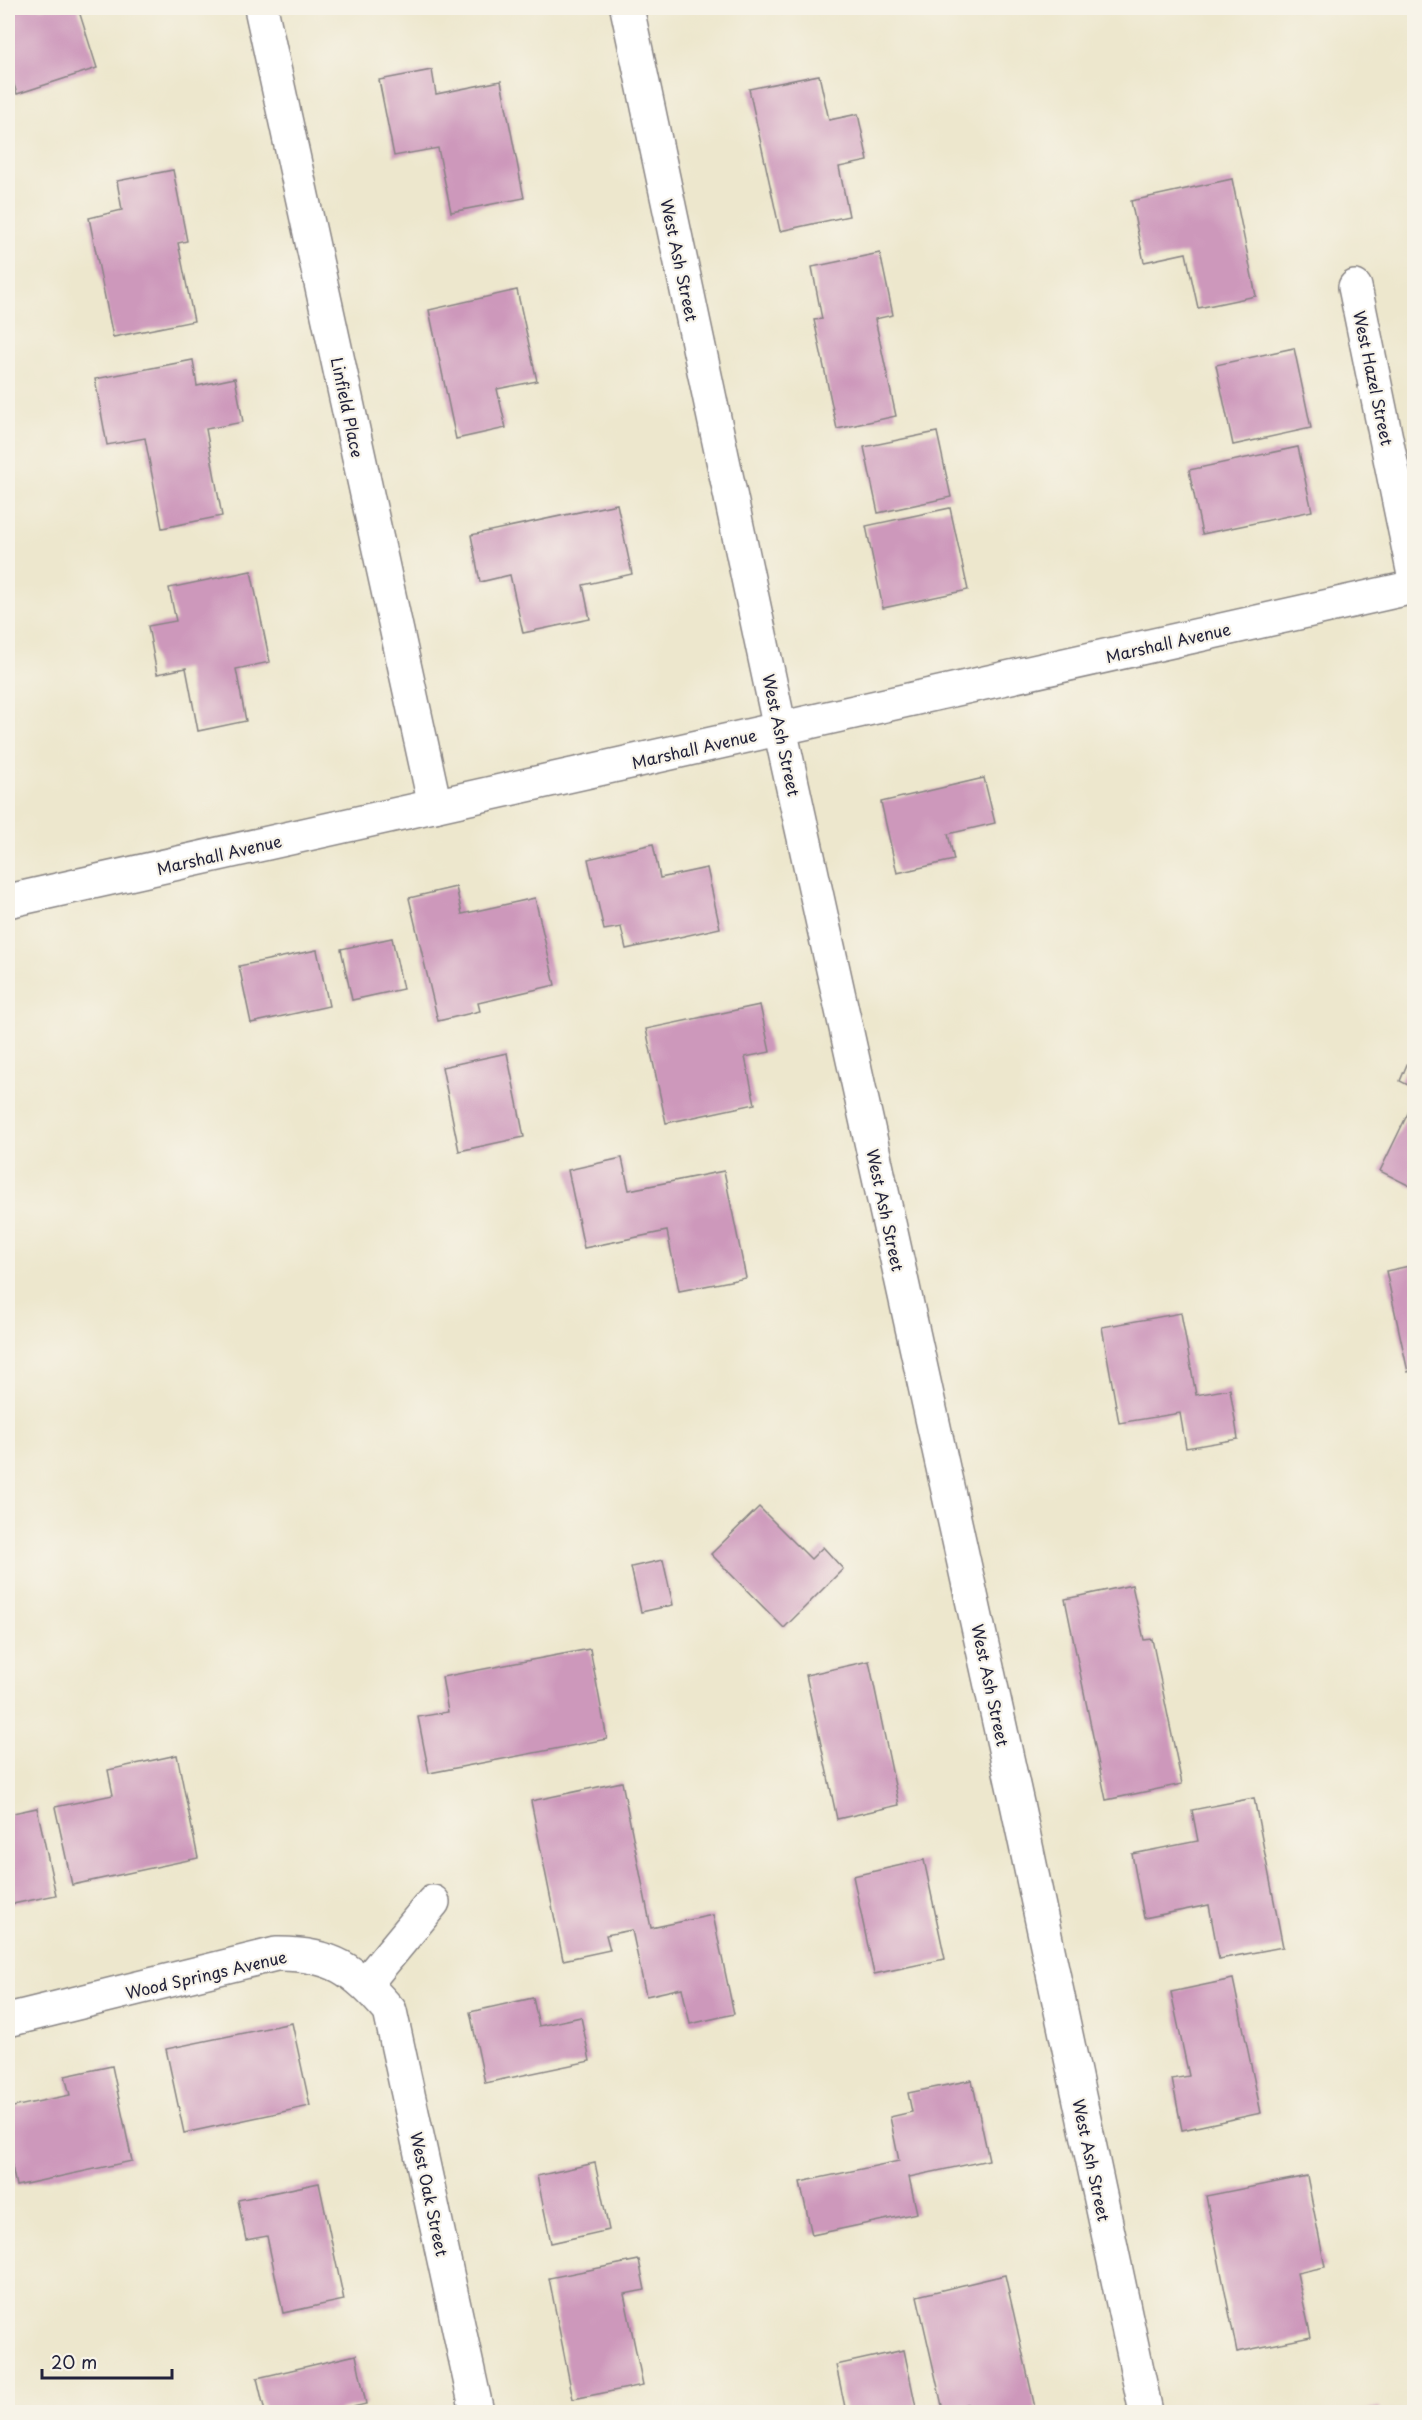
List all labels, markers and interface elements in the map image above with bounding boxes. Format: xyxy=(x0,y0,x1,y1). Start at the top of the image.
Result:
street label: West Ash Street xyxy=(655,196,705,324)
street label: West Hazel Street xyxy=(1348,308,1400,448)
street label: Linfield Place xyxy=(326,355,370,459)
street label: Marshall Avenue xyxy=(1103,616,1233,668)
street label: West Ash Street xyxy=(757,671,807,799)
street label: Marshall Avenue xyxy=(629,722,759,774)
street label: Marshall Avenue xyxy=(154,828,284,880)
street label: West Ash Street xyxy=(861,1146,911,1274)
street label: West Ash Street xyxy=(966,1621,1016,1749)
street label: Wood Springs Avenue xyxy=(123,1944,289,2004)
street label: West Ash Street xyxy=(1067,2096,1117,2224)
street label: West Oak Street xyxy=(405,2130,455,2259)
scale bar xyxy=(42,2342,172,2380)
text: 20 m xyxy=(51,2348,97,2375)

